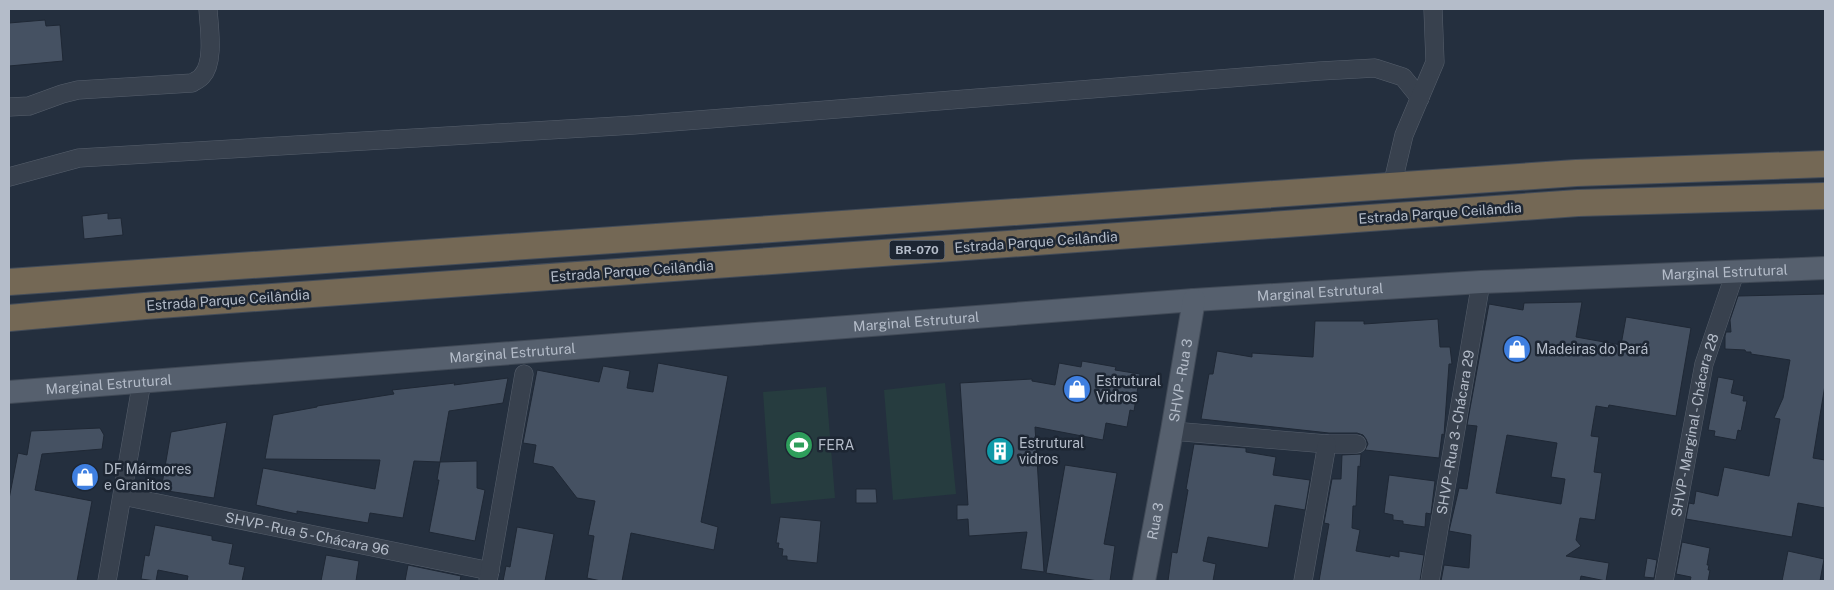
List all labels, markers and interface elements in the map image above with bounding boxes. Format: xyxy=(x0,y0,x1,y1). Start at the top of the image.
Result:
street label: Estrada Parque Ceilândia xyxy=(1358,199,1522,227)
street label: Estrada Parque Ceilândia xyxy=(954,228,1118,256)
road number: BR-070 xyxy=(890,240,944,260)
street label: Estrada Parque Ceilândia xyxy=(550,257,714,285)
street label: Marginal Estrutural xyxy=(1661,262,1788,283)
street label: Marginal Estrutural xyxy=(1257,280,1384,304)
street label: Estrada Parque Ceilândia xyxy=(146,286,310,314)
street label: Marginal Estrutural xyxy=(853,309,980,334)
street label: SHVP - Marginal - Chácara 28 xyxy=(1668,331,1722,518)
shop icon: Madeiras do Pará xyxy=(1502,334,1532,364)
street label: SHVP - Rua 3 xyxy=(1166,337,1195,423)
street label: Marginal Estrutural xyxy=(449,340,576,366)
place label: Madeiras do Pará xyxy=(1536,341,1648,357)
street label: SHVP - Rua 3 - Chácara 29 xyxy=(1433,348,1477,516)
street label: Marginal Estrutural xyxy=(45,371,172,397)
place label: Estrutural Vidros xyxy=(1096,373,1161,405)
shop icon: Estrutural Vidros xyxy=(1062,374,1092,404)
sports icon: FERA xyxy=(784,430,814,460)
place label: Estrutural vidros xyxy=(1019,435,1084,467)
building icon: Estrutural vidros xyxy=(985,436,1015,466)
place label: FERA xyxy=(818,437,855,453)
place label: DF Mármores e Granitos xyxy=(104,461,191,493)
shop icon: DF Mármores e Granitos xyxy=(70,462,100,492)
street label: Rua 3 xyxy=(1144,501,1167,541)
street label: SHVP - Rua 5 - Chácara 96 xyxy=(224,509,391,558)

